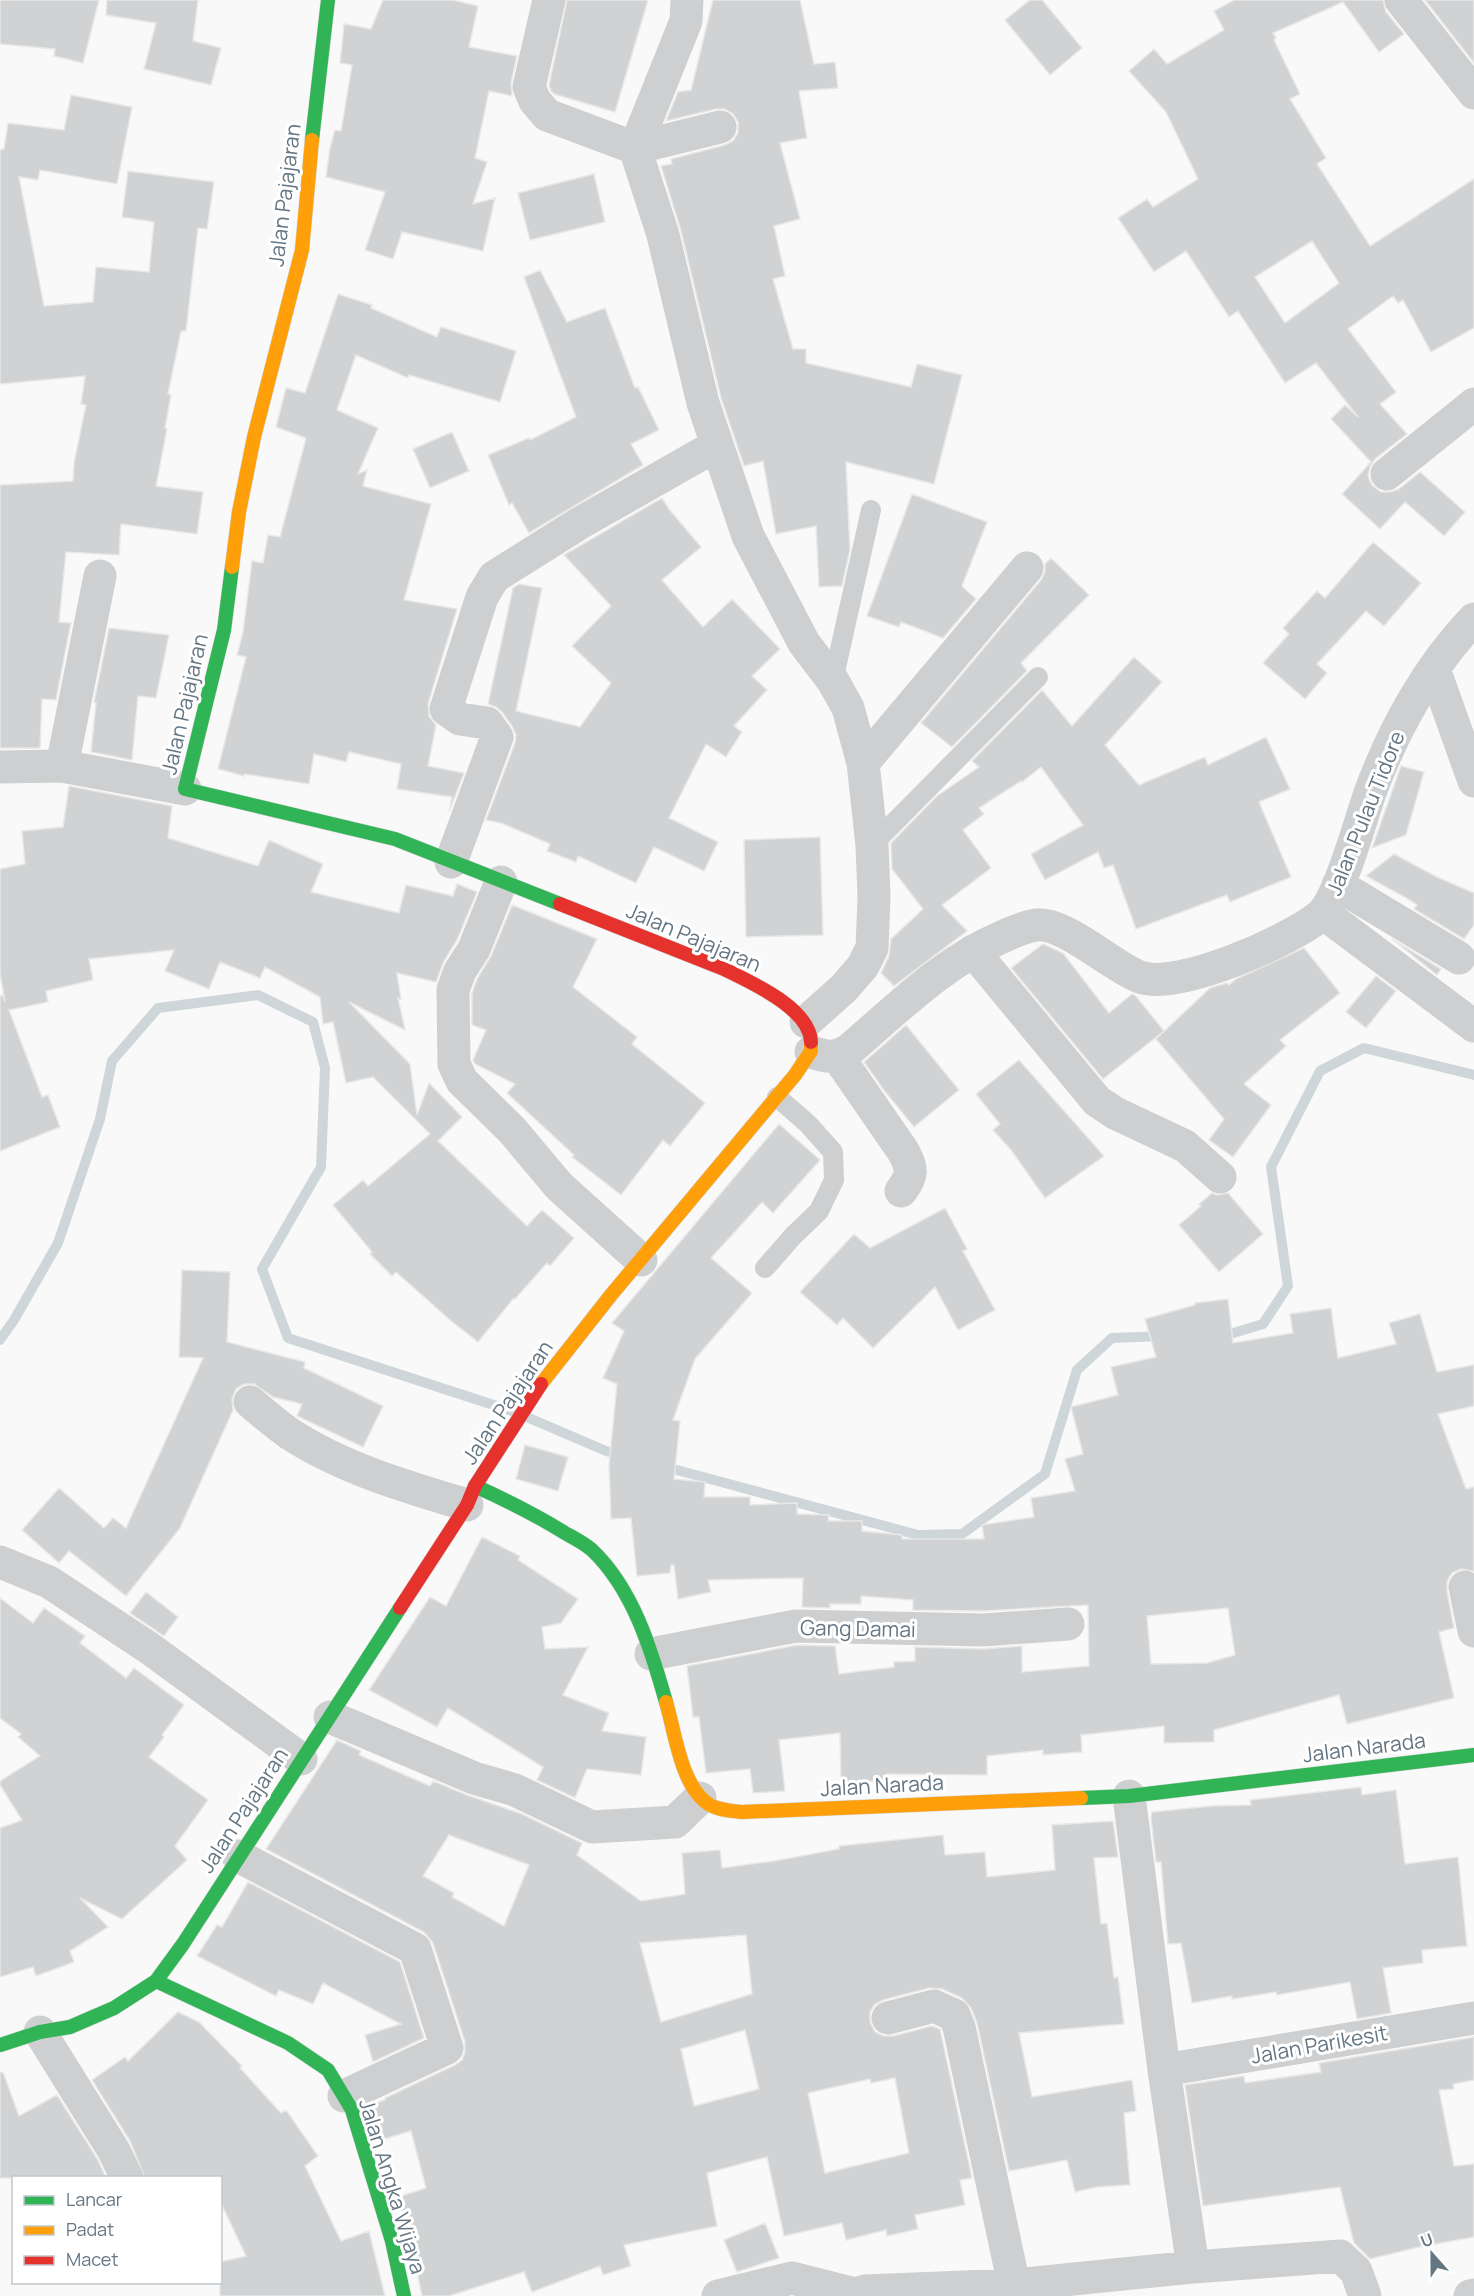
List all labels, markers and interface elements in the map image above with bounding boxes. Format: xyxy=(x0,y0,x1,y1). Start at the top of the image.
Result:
street label: Jalan Pajajaran xyxy=(261,122,307,268)
street label: Jalan Pajajaran xyxy=(154,631,214,777)
street label: Jalan Pulau Tidore xyxy=(1319,727,1411,899)
street label: Jalan Pajajaran xyxy=(622,896,766,978)
street label: Jalan Pajajaran xyxy=(455,1335,559,1469)
street label: Gang Damai xyxy=(800,1613,916,1643)
street label: Jalan Narada xyxy=(1301,1726,1427,1768)
street label: Jalan Pajajaran xyxy=(192,1742,294,1878)
street label: Jalan Narada xyxy=(820,1768,944,1802)
street label: Jalan Parikesit xyxy=(1249,2018,1389,2070)
street label: Jalan Angka Wijaya xyxy=(353,2095,433,2277)
legend xyxy=(12,2176,222,2284)
text: Lancar xyxy=(66,2187,123,2211)
text: Padat xyxy=(66,2217,114,2241)
north arrow xyxy=(1402,2224,1462,2284)
text: U xyxy=(1417,2228,1436,2252)
text: Macet xyxy=(66,2247,119,2271)

